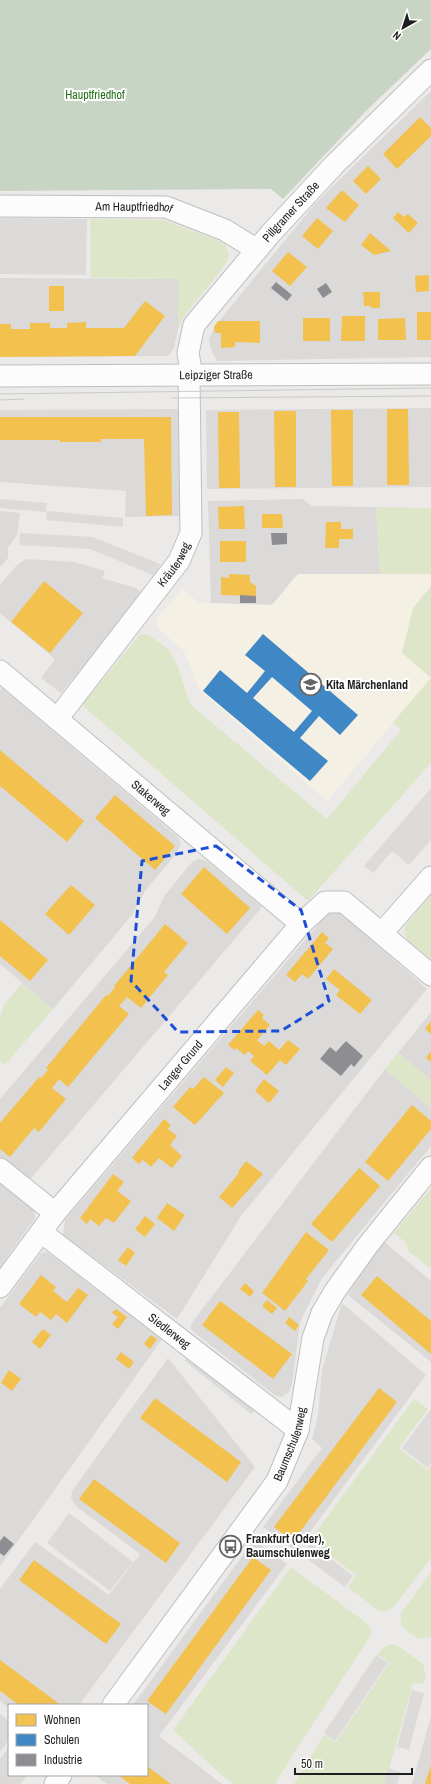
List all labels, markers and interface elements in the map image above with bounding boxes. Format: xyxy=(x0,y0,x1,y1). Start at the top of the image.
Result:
north arrow xyxy=(383,8,423,48)
text: N xyxy=(390,28,404,43)
park label: Hauptfriedhof xyxy=(65,87,125,103)
street label: Pillgramer Straße xyxy=(259,178,323,245)
street label: Am Hauptfriedhof xyxy=(94,199,175,217)
street label: Leipziger Straße xyxy=(179,367,253,383)
street label: Kräuterweg xyxy=(154,539,194,590)
school or university icon: Kita Märchenland xyxy=(298,672,324,698)
place label: Kita Märchenland xyxy=(326,677,408,693)
street label: Stakerweg xyxy=(128,777,174,819)
street label: Langer Grund xyxy=(155,1037,206,1094)
street label: Siedlerweg xyxy=(145,1309,194,1353)
street label: Baumschulenweg xyxy=(270,1405,310,1484)
place label: Frankfurt (Oder), Baumschulenweg xyxy=(246,1531,330,1561)
bus stop icon: Frankfurt (Oder), Baumschulenweg xyxy=(217,1533,243,1559)
legend xyxy=(8,1704,148,1776)
text: Wohnen xyxy=(44,1712,80,1728)
text: Schulen xyxy=(44,1732,80,1748)
scale bar xyxy=(295,1750,412,1776)
text: Industrie xyxy=(44,1752,82,1768)
text: 50 m xyxy=(301,1756,323,1772)

